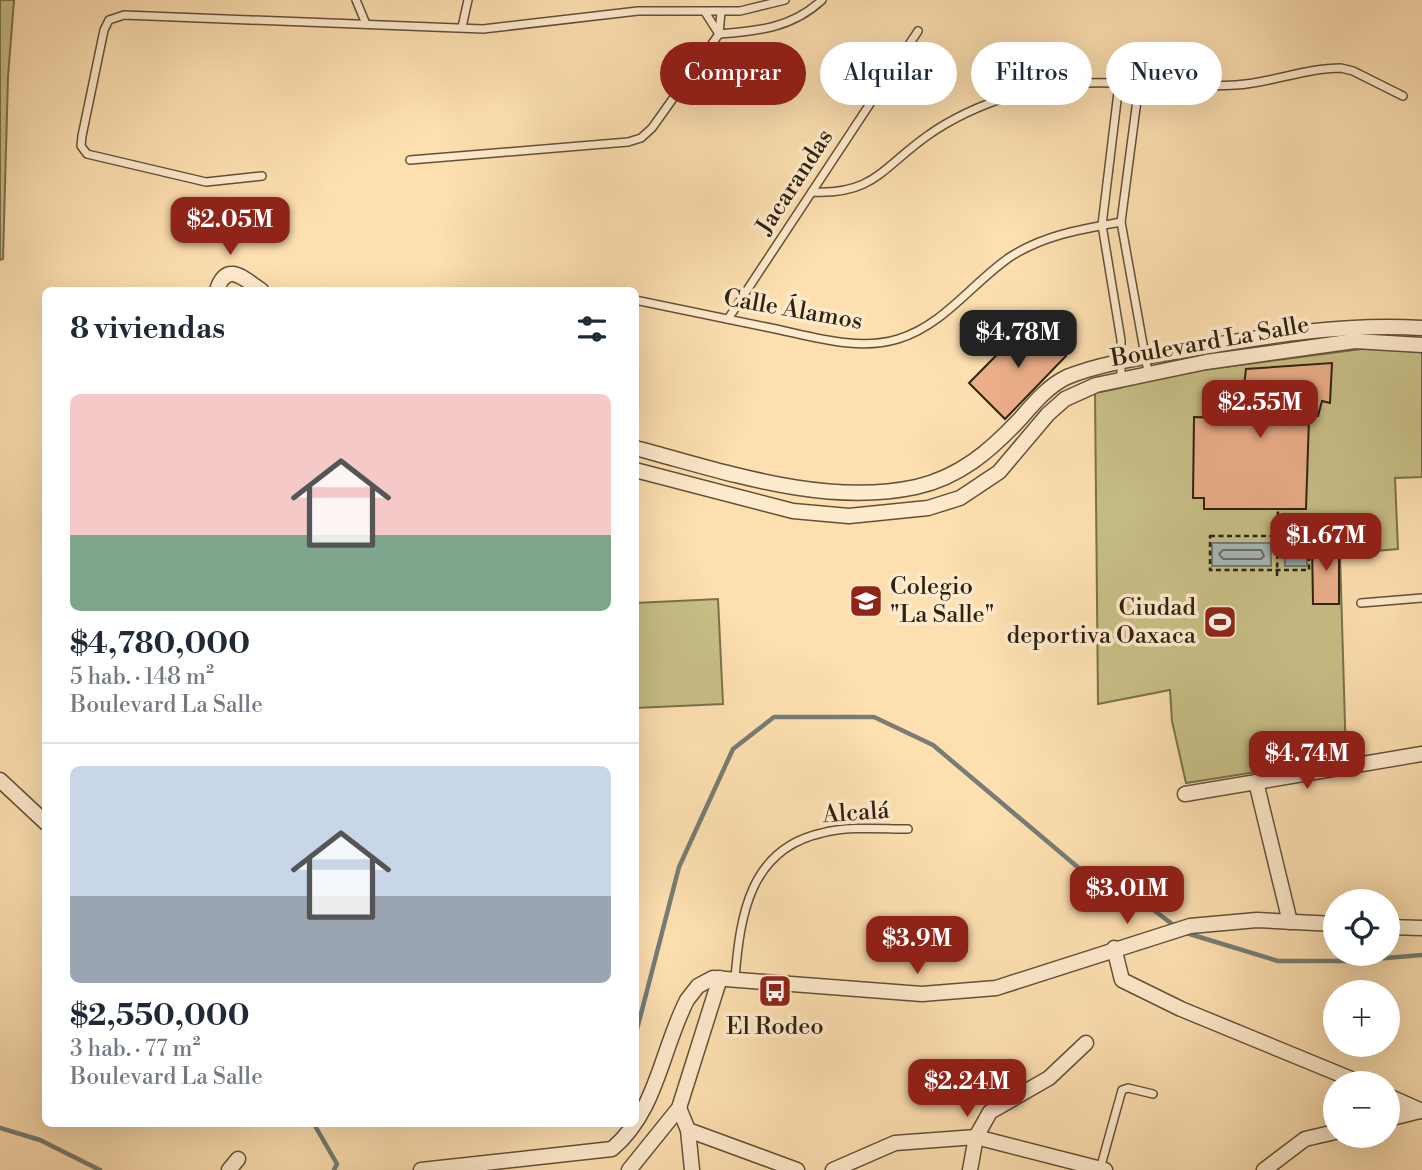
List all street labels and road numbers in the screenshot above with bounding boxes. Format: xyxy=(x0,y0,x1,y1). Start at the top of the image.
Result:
street label: Jacarandas xyxy=(749,124,840,241)
street label: Calle Álamos xyxy=(721,282,865,337)
street label: Boulevard La Salle xyxy=(1107,310,1312,374)
street label: Alcalá xyxy=(820,796,891,830)

